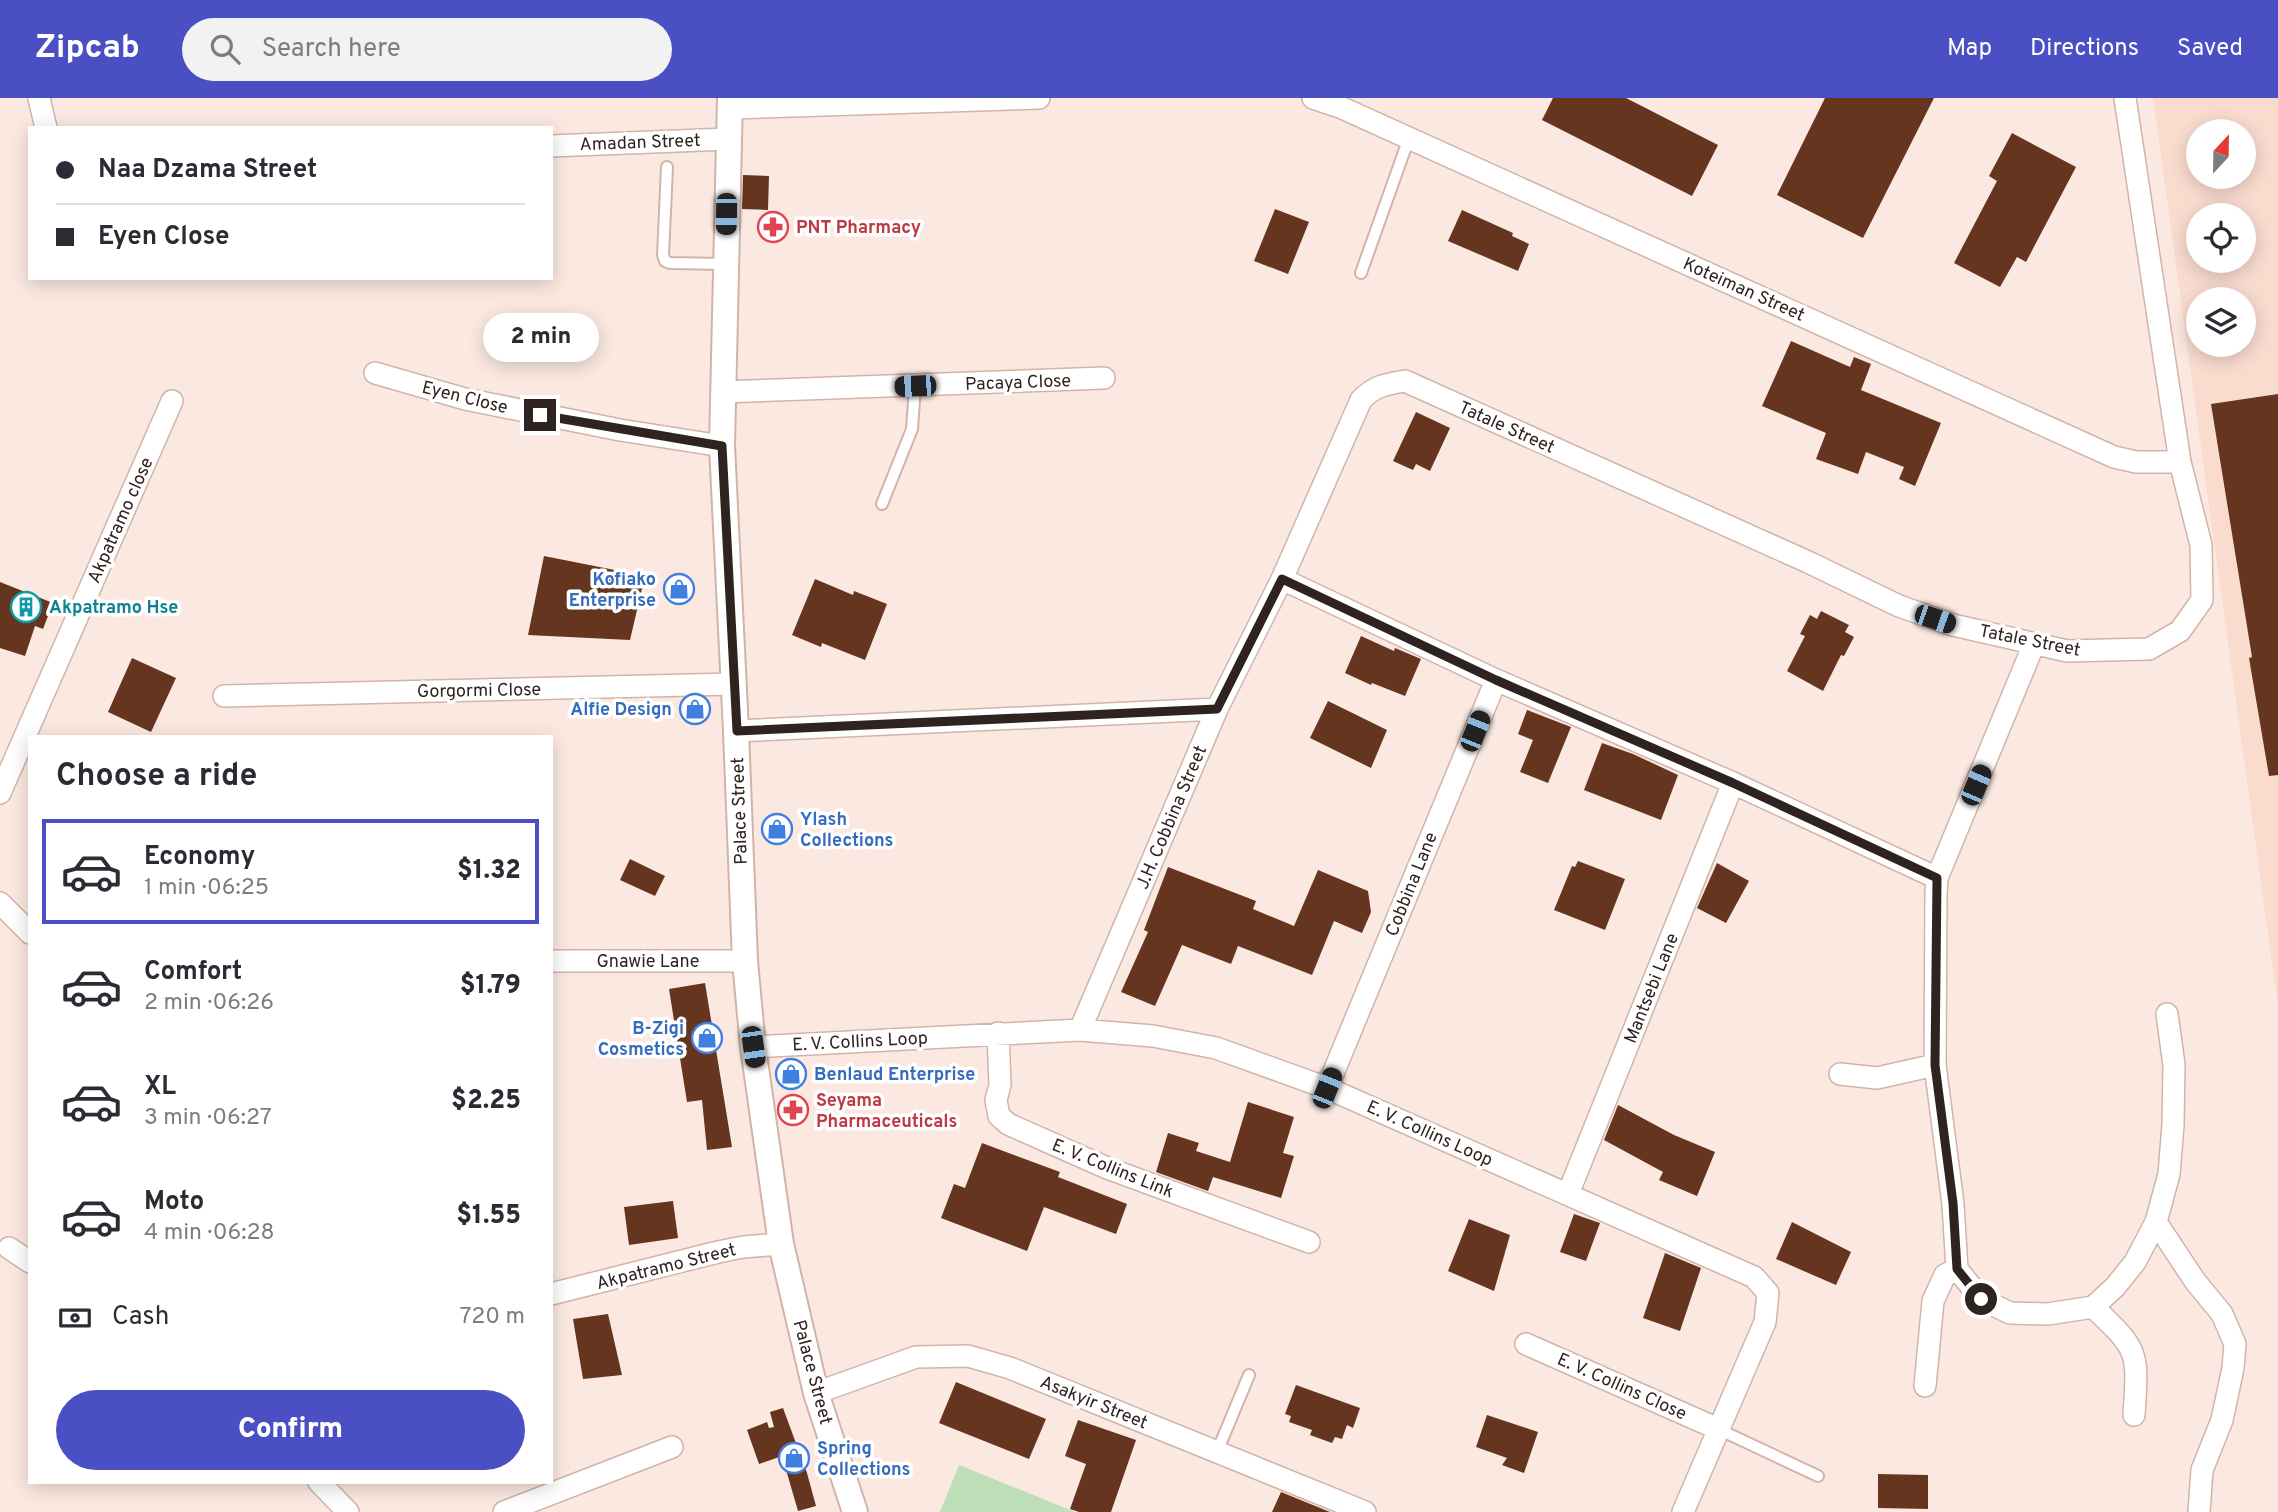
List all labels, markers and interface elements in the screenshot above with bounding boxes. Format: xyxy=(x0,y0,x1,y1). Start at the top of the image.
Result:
search box xyxy=(182,18,672,81)
text: Zipcab xyxy=(35,28,140,70)
icon: search xyxy=(206,30,244,68)
text: Search here xyxy=(262,33,401,66)
text: Map xyxy=(1947,34,1992,64)
text: Directions xyxy=(2030,34,2139,64)
text: Saved xyxy=(2177,34,2243,64)
north arrow xyxy=(2186,119,2256,189)
map controls xyxy=(2186,119,2256,357)
street label: Amadan Street xyxy=(579,130,701,157)
text: Naa Dzama Street xyxy=(98,154,317,187)
car xyxy=(716,193,737,235)
button: locate xyxy=(2186,203,2256,273)
pharmacy icon: PNT Pharmacy xyxy=(756,210,790,244)
place label: PNT Pharmacy xyxy=(796,217,921,240)
text: Eyen Close xyxy=(98,221,229,254)
street label: Koteiman Street xyxy=(1679,253,1808,328)
button: layers xyxy=(2186,287,2256,357)
callout: 2 min xyxy=(482,314,598,362)
text: 2 min xyxy=(511,323,571,352)
street label: Pacaya Close xyxy=(965,370,1071,397)
car xyxy=(894,375,937,397)
street label: Eyen Close xyxy=(419,377,510,420)
street label: Tatale Street xyxy=(1455,397,1558,460)
route end xyxy=(524,399,556,431)
street label: Akpatramo close xyxy=(83,454,159,587)
place label: Kofiako Enterprise xyxy=(569,569,656,613)
shop icon: Kofiako Enterprise xyxy=(662,572,696,606)
building icon: Akpatramo Hse xyxy=(9,590,43,624)
place label: Akpatramo Hse xyxy=(49,597,178,620)
car xyxy=(1912,602,1959,636)
street label: Tatale Street xyxy=(1977,620,2082,663)
street label: Gorgormi Close xyxy=(417,679,541,704)
shop icon: Alfie Design xyxy=(678,692,712,726)
place label: Alfie Design xyxy=(570,699,672,722)
car xyxy=(1458,708,1493,754)
street label: J.H. Cobbina Street xyxy=(1132,742,1213,893)
text: Choose a ride xyxy=(56,757,257,797)
street label: Palace Street xyxy=(727,757,754,865)
car xyxy=(1959,762,1994,808)
place label: Ylash Collections xyxy=(800,809,893,853)
shop icon: Ylash Collections xyxy=(760,812,794,846)
street label: Cobbina Lane xyxy=(1381,829,1444,940)
icon: car xyxy=(60,840,123,903)
text: Economy xyxy=(144,841,255,874)
text: $1.32 xyxy=(457,855,521,888)
text: 1 min · 06:25 xyxy=(144,874,269,903)
street label: Mantsebi Lane xyxy=(1620,930,1685,1047)
street label: Gnawie Lane xyxy=(596,951,700,974)
icon: car xyxy=(60,955,123,1018)
text: Comfort xyxy=(144,956,242,989)
text: $1.79 xyxy=(460,970,521,1003)
text: 2 min · 06:26 xyxy=(144,989,274,1018)
place label: B-Zigi Cosmetics xyxy=(598,1018,684,1062)
shop icon: B-Zigi Cosmetics xyxy=(690,1021,724,1055)
car xyxy=(740,1025,767,1069)
street label: E. V. Collins Loop xyxy=(792,1027,928,1058)
shop icon: Benlaud Enterprise xyxy=(774,1057,808,1091)
place label: Benlaud Enterprise xyxy=(814,1064,975,1087)
car xyxy=(1310,1065,1345,1111)
icon: car xyxy=(60,1070,123,1133)
text: XL xyxy=(144,1071,176,1104)
text: $2.25 xyxy=(451,1085,521,1118)
place label: Seyama Pharmaceuticals xyxy=(816,1090,957,1134)
pharmacy icon: Seyama Pharmaceuticals xyxy=(776,1093,810,1127)
street label: E. V. Collins Loop xyxy=(1363,1096,1496,1172)
text: 3 min · 06:27 xyxy=(144,1104,272,1133)
street label: E. V. Collins Link xyxy=(1048,1134,1177,1204)
icon: car xyxy=(60,1185,123,1248)
text: Moto xyxy=(144,1186,204,1219)
text: $1.55 xyxy=(456,1200,521,1233)
text: 4 min · 06:28 xyxy=(144,1219,275,1248)
street label: Akpatramo Street xyxy=(594,1239,739,1296)
route start xyxy=(1965,1283,1997,1315)
icon: cash xyxy=(56,1299,94,1337)
text: Cash xyxy=(112,1301,169,1334)
text: 720 m xyxy=(460,1303,525,1332)
street label: Palace Street xyxy=(787,1317,837,1427)
street label: E. V. Collins Close xyxy=(1553,1349,1690,1426)
street label: Asakyir Street xyxy=(1036,1371,1151,1435)
button: Confirm xyxy=(56,1390,525,1470)
place label: Spring Collections xyxy=(817,1438,910,1482)
shop icon: Spring Collections xyxy=(777,1441,811,1475)

